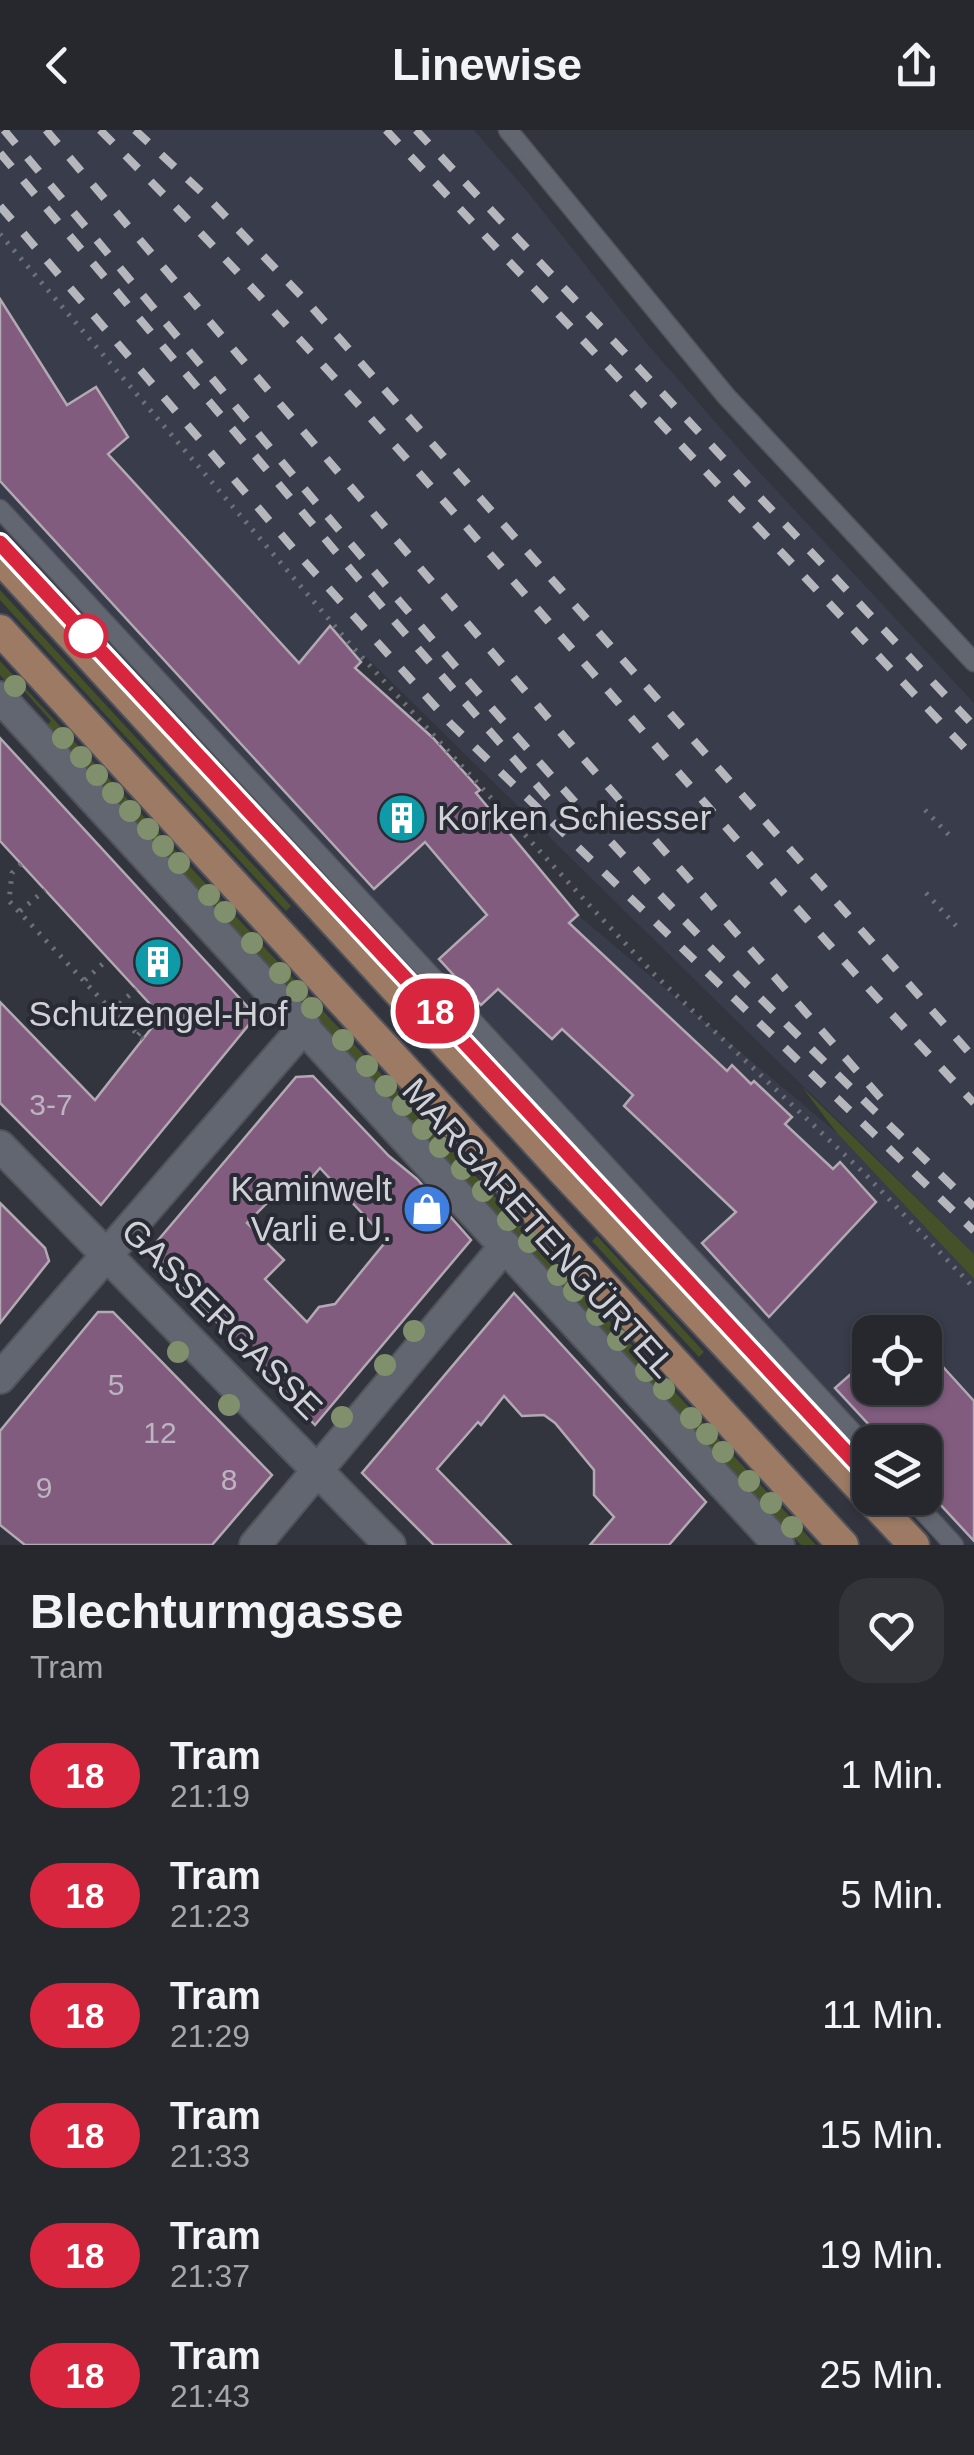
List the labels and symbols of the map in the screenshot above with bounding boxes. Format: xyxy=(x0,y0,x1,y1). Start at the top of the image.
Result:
unlabelled marker xyxy=(65,615,107,657)
building icon: Korken Schiesser xyxy=(376,792,428,844)
place label: Korken Schiesser xyxy=(437,798,712,837)
building icon: Schutzengel-Hof xyxy=(132,936,184,988)
line badge: 18 xyxy=(390,978,480,1044)
place label: Schutzengel-Hof xyxy=(29,994,288,1033)
street label: MARGARETENGÜRTEL xyxy=(395,1070,684,1385)
house number: 3-7 xyxy=(29,1088,73,1121)
place label: Kaminwelt Varli e.U. xyxy=(231,1169,392,1248)
shop icon: Kaminwelt Varli e.U. xyxy=(401,1183,453,1235)
street label: GASSERGASSE xyxy=(114,1211,330,1427)
house number: 5 xyxy=(108,1368,124,1401)
house number: 12 xyxy=(143,1416,177,1449)
house number: 8 xyxy=(221,1463,237,1496)
house number: 9 xyxy=(36,1471,52,1504)

